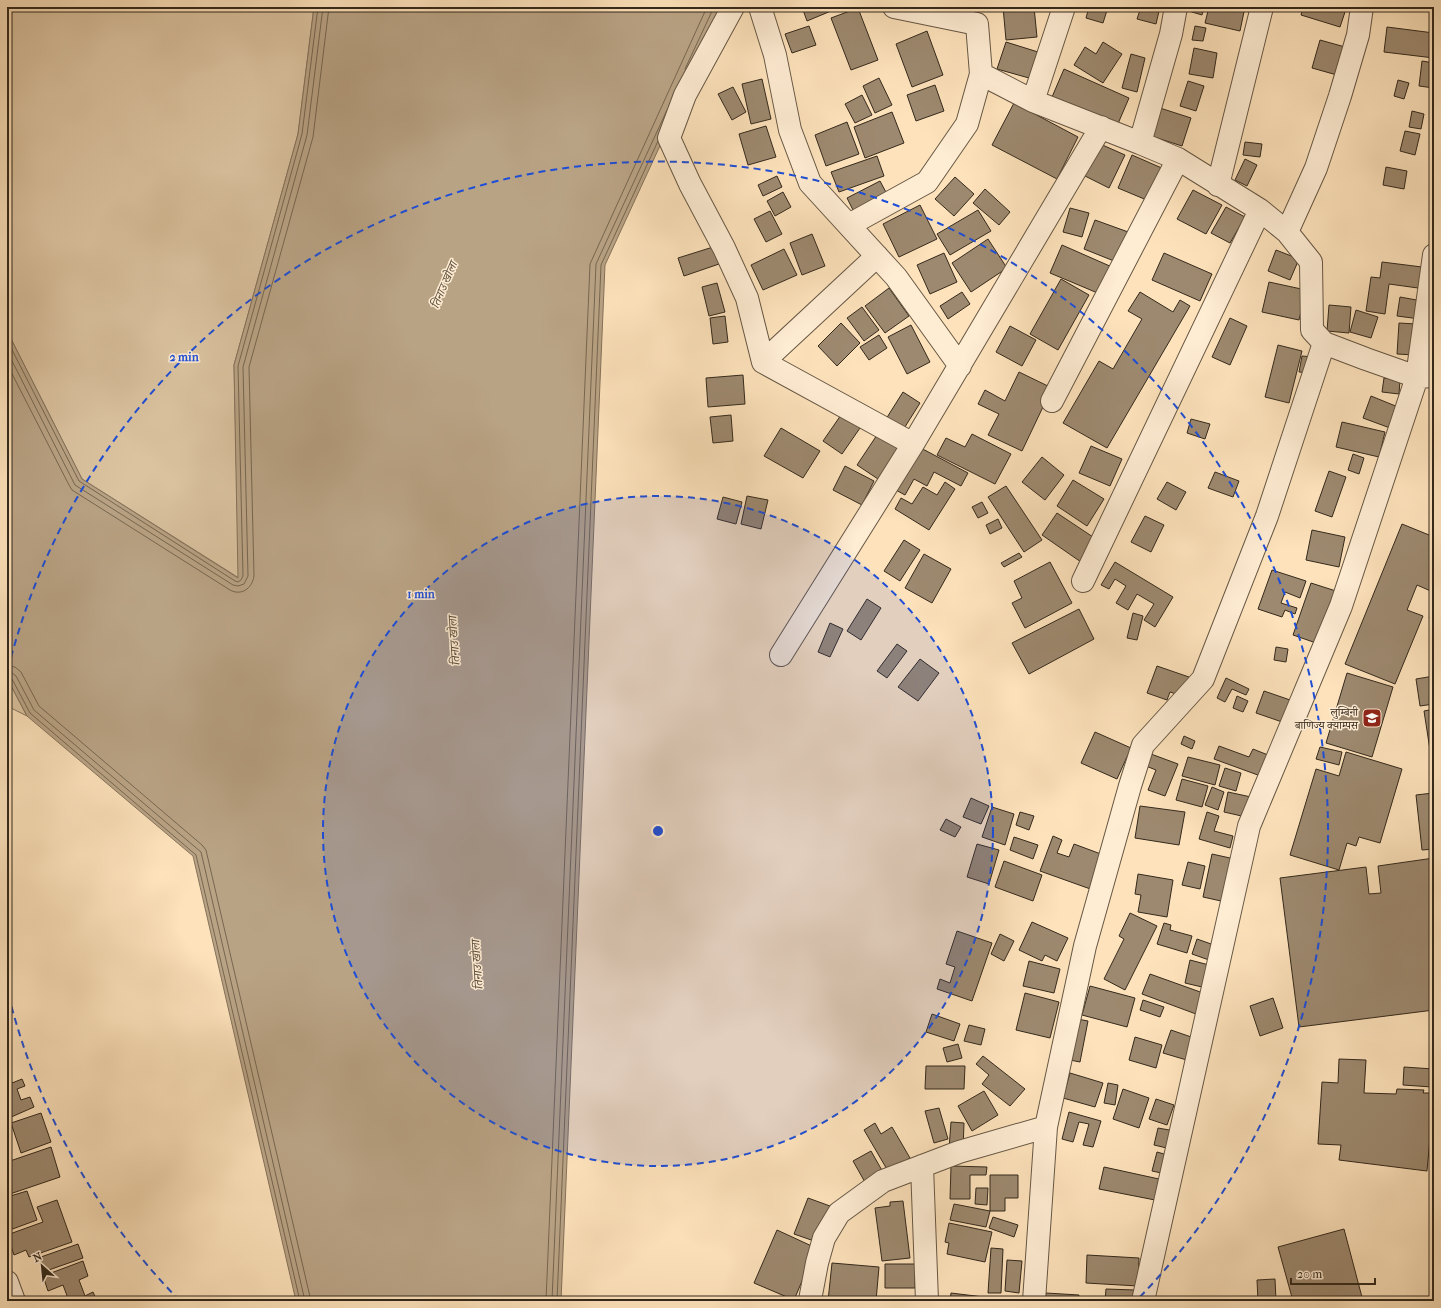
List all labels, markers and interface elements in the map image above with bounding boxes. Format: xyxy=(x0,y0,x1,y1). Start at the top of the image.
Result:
water label: तिनाउ खोला xyxy=(428,257,461,311)
text: 2 min xyxy=(169,350,200,364)
text: 1 min xyxy=(407,587,436,601)
water label: तिनाउ खोला xyxy=(445,613,463,666)
place label: लुम्बिनी बाणिज्य क्याम्पस xyxy=(1294,706,1359,732)
school or university icon: लुम्बिनी बाणिज्य क्याम्पस xyxy=(1361,707,1383,729)
centre of rings xyxy=(651,824,665,838)
water label: तिनाउ खोला xyxy=(468,937,486,990)
north arrow xyxy=(22,1246,62,1286)
text: N xyxy=(31,1250,45,1265)
scale bar xyxy=(1291,1260,1375,1286)
text: 20 m xyxy=(1297,1267,1322,1281)

